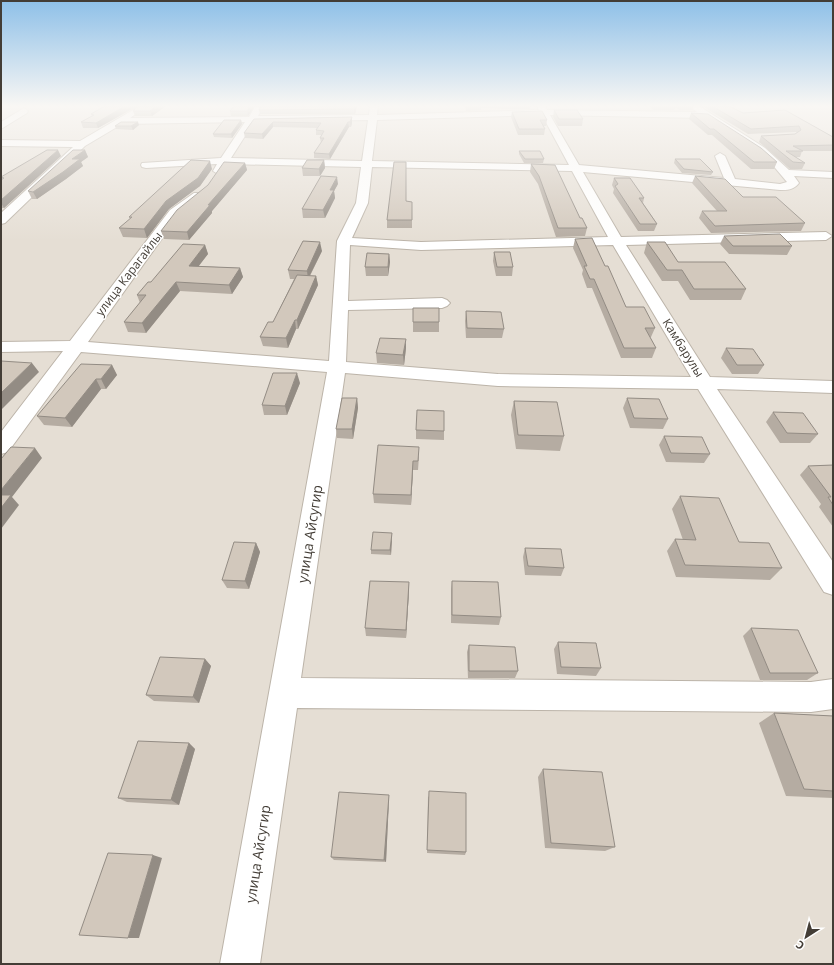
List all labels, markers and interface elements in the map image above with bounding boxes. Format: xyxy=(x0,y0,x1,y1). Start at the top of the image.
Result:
street label: улица Карагайлы xyxy=(91,228,166,319)
street label: Камбарулы xyxy=(659,315,708,380)
street label: улица Айсугир xyxy=(292,483,327,584)
street label: улица Айсугир xyxy=(240,803,275,904)
north arrow xyxy=(786,917,826,957)
text: С xyxy=(793,937,807,954)

